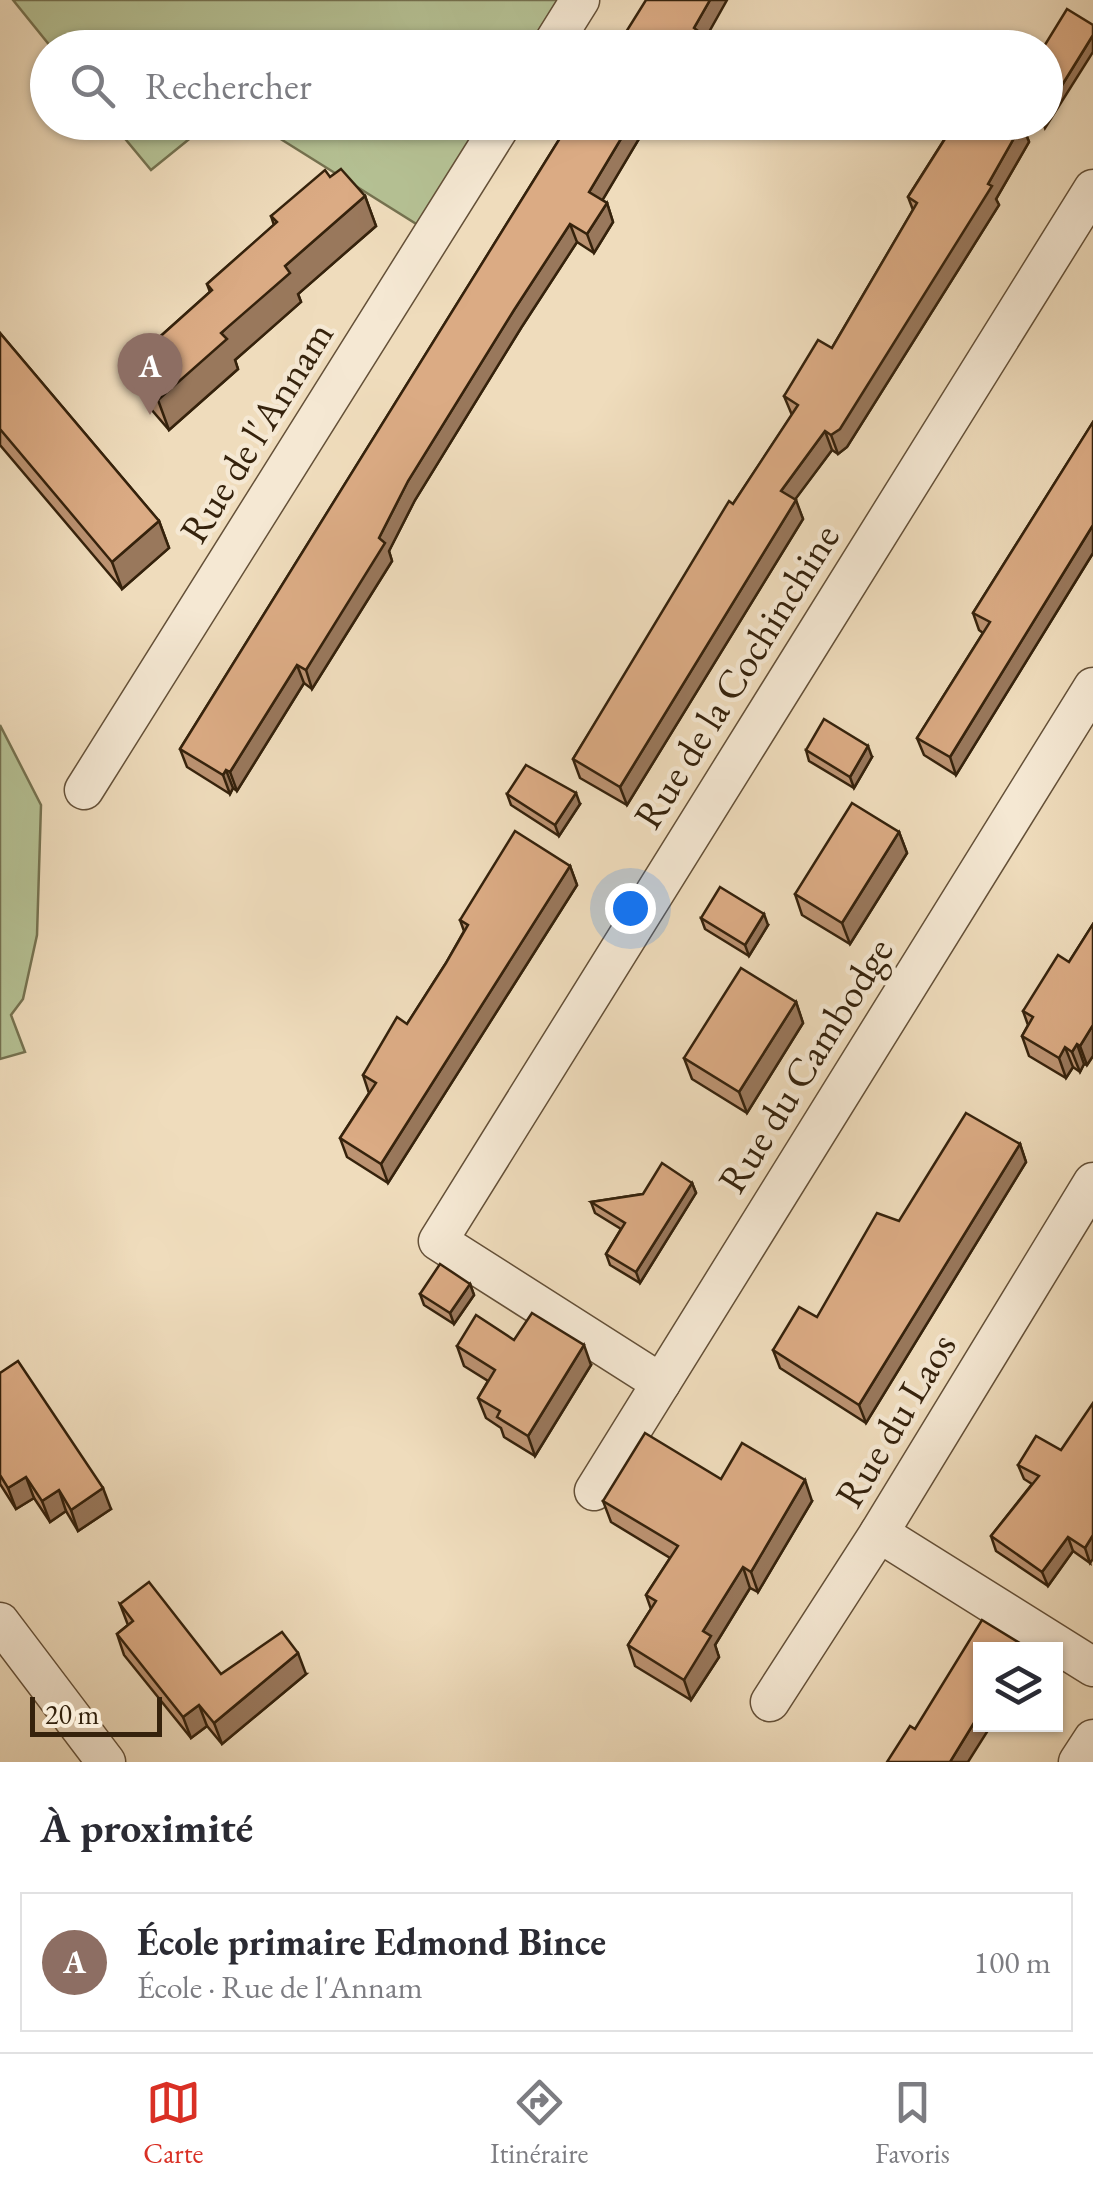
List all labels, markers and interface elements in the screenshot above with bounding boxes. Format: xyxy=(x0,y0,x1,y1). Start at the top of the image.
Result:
search box xyxy=(30,30,1063,140)
icon: search xyxy=(65,58,120,113)
text: Rechercher xyxy=(145,61,312,110)
street label: Rue de l'Annam xyxy=(167,312,345,552)
pin: A xyxy=(118,332,182,415)
street label: Rue de la Cochinchine xyxy=(621,514,851,838)
your location xyxy=(605,883,656,934)
street label: Rue du Cambodge xyxy=(706,928,904,1202)
street label: Rue du Laos xyxy=(823,1323,967,1517)
map controls xyxy=(973,1642,1063,1732)
button: layers xyxy=(973,1642,1063,1732)
scale bar xyxy=(30,1692,162,1736)
text: 20 m xyxy=(45,1696,99,1732)
text: À proximité xyxy=(40,1800,253,1855)
text: École primaire Edmond Bince xyxy=(137,1917,606,1966)
text: A xyxy=(63,1941,86,1983)
text: 100 m xyxy=(974,1941,1051,1983)
text: École · Rue de l'Annam xyxy=(137,1966,423,2008)
tab: Carte xyxy=(143,2075,203,2171)
tab: Itinéraire xyxy=(490,2075,588,2171)
tab: Favoris xyxy=(875,2075,950,2171)

